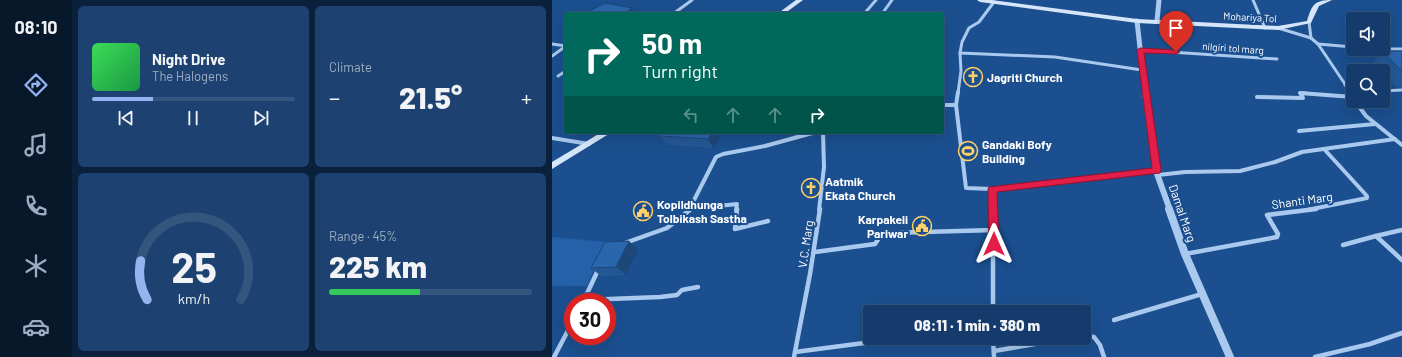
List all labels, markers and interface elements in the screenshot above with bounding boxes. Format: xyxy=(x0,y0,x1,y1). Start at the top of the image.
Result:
street label: Mohariya Tol xyxy=(1223,10,1277,24)
pin xyxy=(1159,11,1193,52)
map controls xyxy=(1346,12,1390,108)
button: sound xyxy=(1346,12,1390,56)
text: 08:10 xyxy=(14,16,58,38)
icon: arrive xyxy=(1165,17,1187,39)
text: 50 m xyxy=(642,26,702,60)
icon: right xyxy=(576,28,628,80)
street label: nilgiri tol marg xyxy=(1202,40,1264,56)
text: Night Drive xyxy=(152,50,225,68)
text: Climate xyxy=(329,59,372,75)
text: Turn right xyxy=(642,60,718,82)
button: search xyxy=(1346,64,1390,108)
church icon: Jagriti Church xyxy=(962,66,984,88)
text: The Halogens xyxy=(152,68,228,84)
place label: Jagriti Church xyxy=(987,70,1063,84)
icon: directions xyxy=(22,71,50,99)
text: 21.5° xyxy=(399,79,462,115)
text: − xyxy=(329,84,340,110)
text: + xyxy=(521,84,532,110)
icon: left xyxy=(680,104,702,126)
icon: ahead xyxy=(722,104,744,126)
icon: ahead xyxy=(764,104,786,126)
icon: right xyxy=(806,104,828,126)
icon: previous xyxy=(115,107,137,129)
icon: pause xyxy=(182,107,204,129)
icon: next xyxy=(250,107,272,129)
icon: music xyxy=(22,131,50,159)
place label: Gandaki Bofy Building xyxy=(982,137,1052,165)
sports icon: Gandaki Bofy Building xyxy=(957,140,979,162)
place label: Aatmik Ekata Church xyxy=(825,174,896,202)
church icon: Aatmik Ekata Church xyxy=(800,177,822,199)
street label: Damal Marg xyxy=(1167,182,1199,244)
street label: Shanti Marg xyxy=(1271,189,1333,211)
icon: phone xyxy=(22,192,50,220)
place label: Kopildhunga Tolbikash Sastha xyxy=(657,197,747,225)
public building icon: Kopildhunga Tolbikash Sastha xyxy=(632,200,654,222)
place label: Karpakeli Pariwar xyxy=(858,212,908,240)
public building icon: Karpakeli Pariwar xyxy=(911,215,933,237)
street label: V.C. Marg xyxy=(795,219,815,269)
position arrow xyxy=(973,223,1015,265)
text: Range · 45% xyxy=(329,228,397,244)
text: 25 xyxy=(171,241,216,291)
text: 225 km xyxy=(329,248,427,284)
icon: climate xyxy=(22,252,50,280)
text: km/h xyxy=(177,289,210,306)
speed limit sign: 30 xyxy=(564,293,616,345)
icon: car xyxy=(22,313,50,341)
text: 08:11 · 1 min · 380 m xyxy=(914,316,1040,334)

